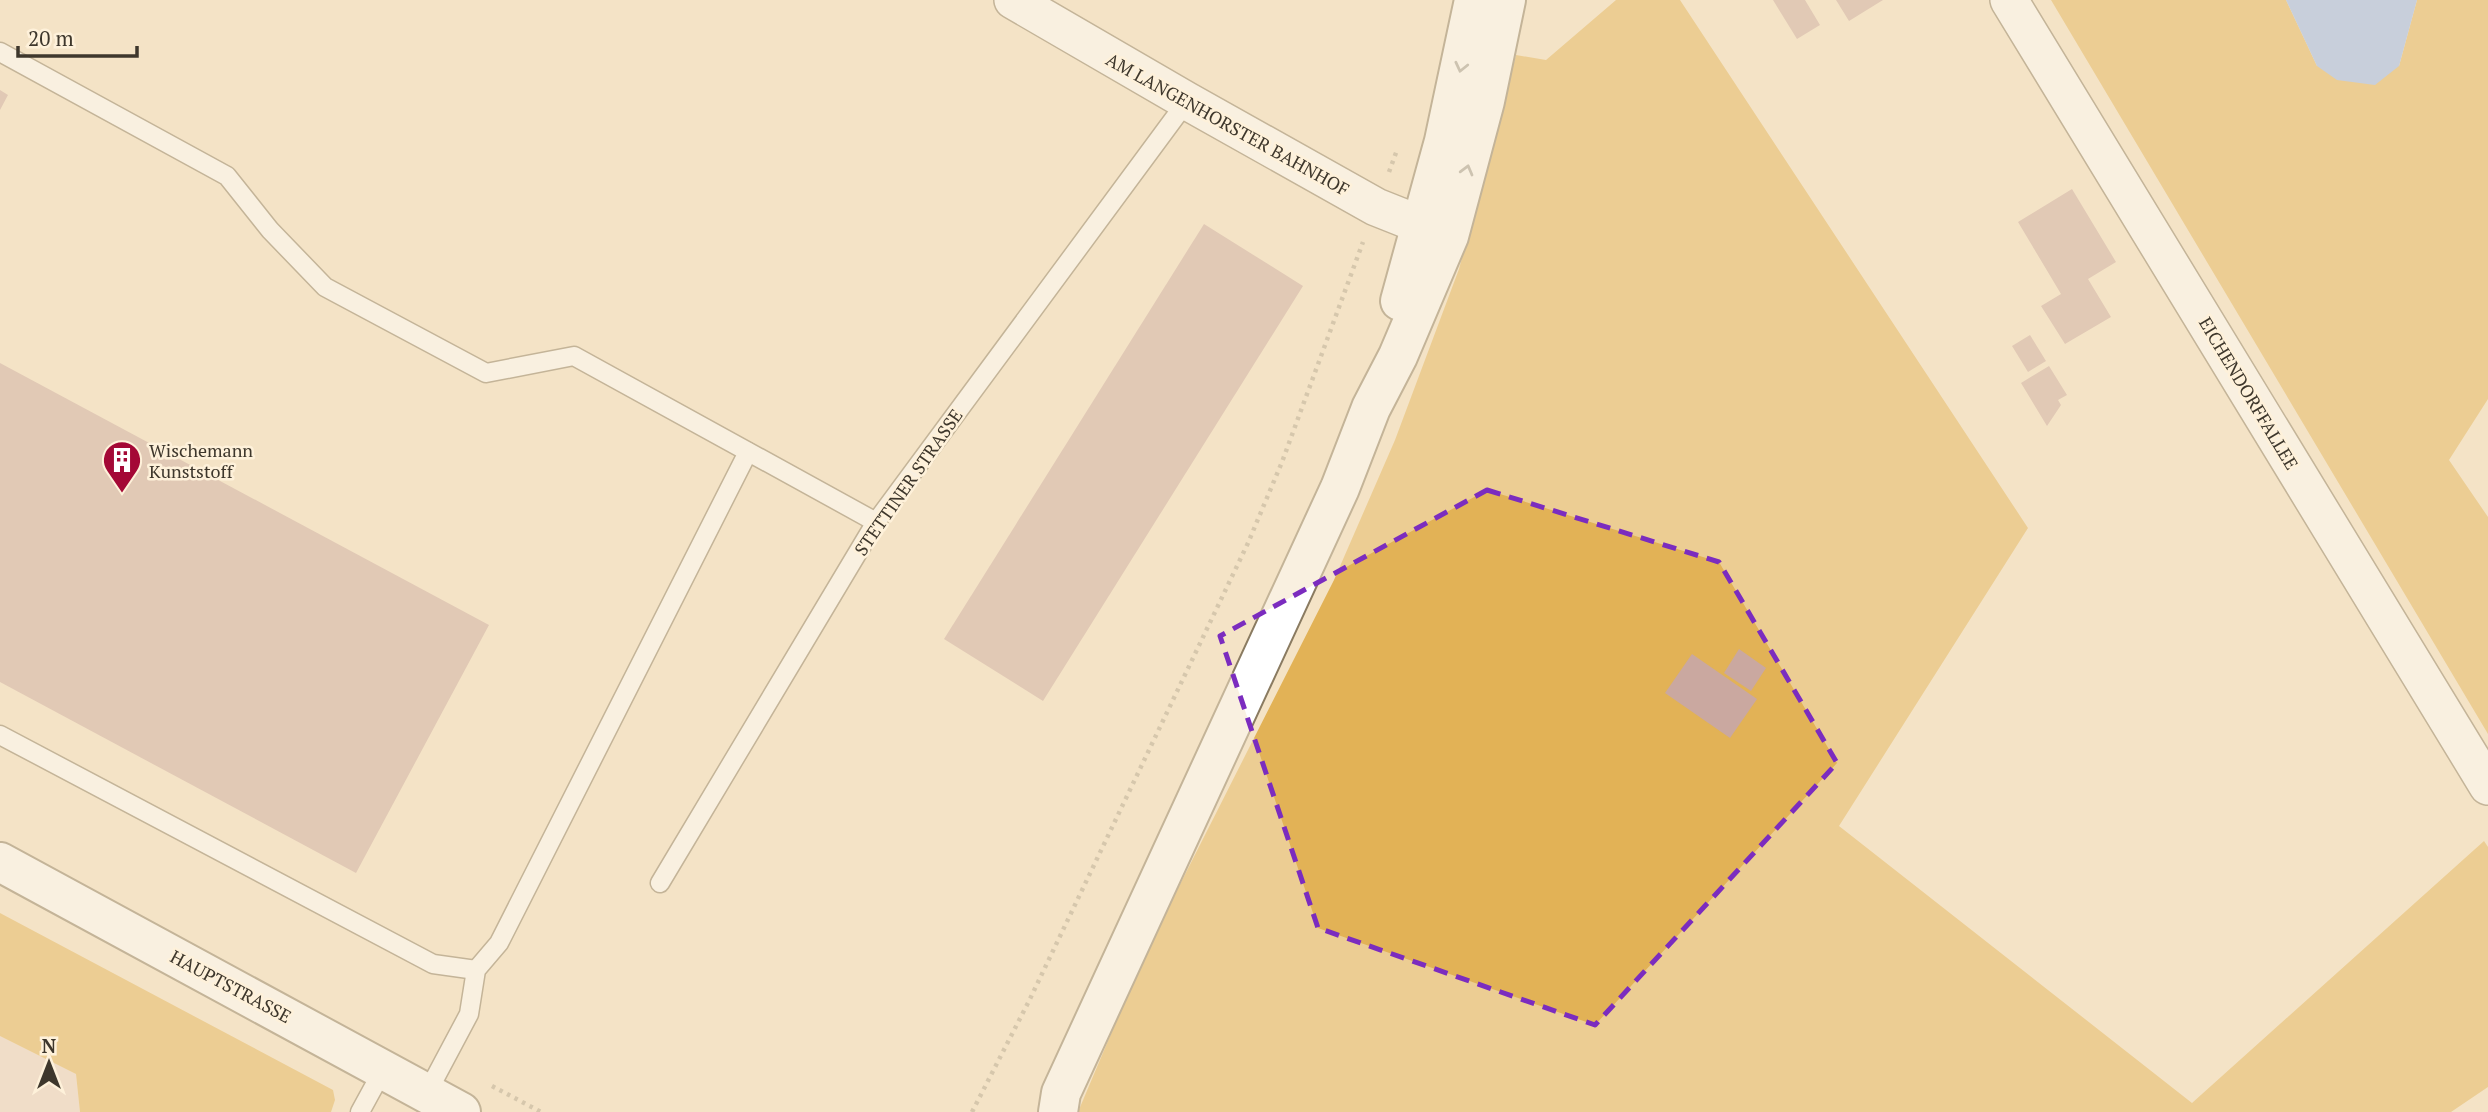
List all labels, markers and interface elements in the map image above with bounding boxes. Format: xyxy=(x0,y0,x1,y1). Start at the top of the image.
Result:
scale bar xyxy=(18,14,136,58)
text: 20 m xyxy=(28,24,74,52)
street label: AM LANGENHORSTER BAHNHOF xyxy=(1102,47,1354,201)
one-way arrow xyxy=(1455,61,1469,73)
one-way arrow xyxy=(1458,164,1473,176)
street label: EICHENDORFFALLEE xyxy=(2194,312,2304,474)
street label: STETTINER STRASSE xyxy=(848,404,968,560)
place label: Wischemann Kunststoff xyxy=(149,438,253,483)
building icon: Wischemann Kunststoff xyxy=(101,439,143,494)
street label: HAUPTSTRASSE xyxy=(166,944,296,1028)
north arrow xyxy=(14,1028,84,1098)
text: N xyxy=(42,1033,57,1058)

